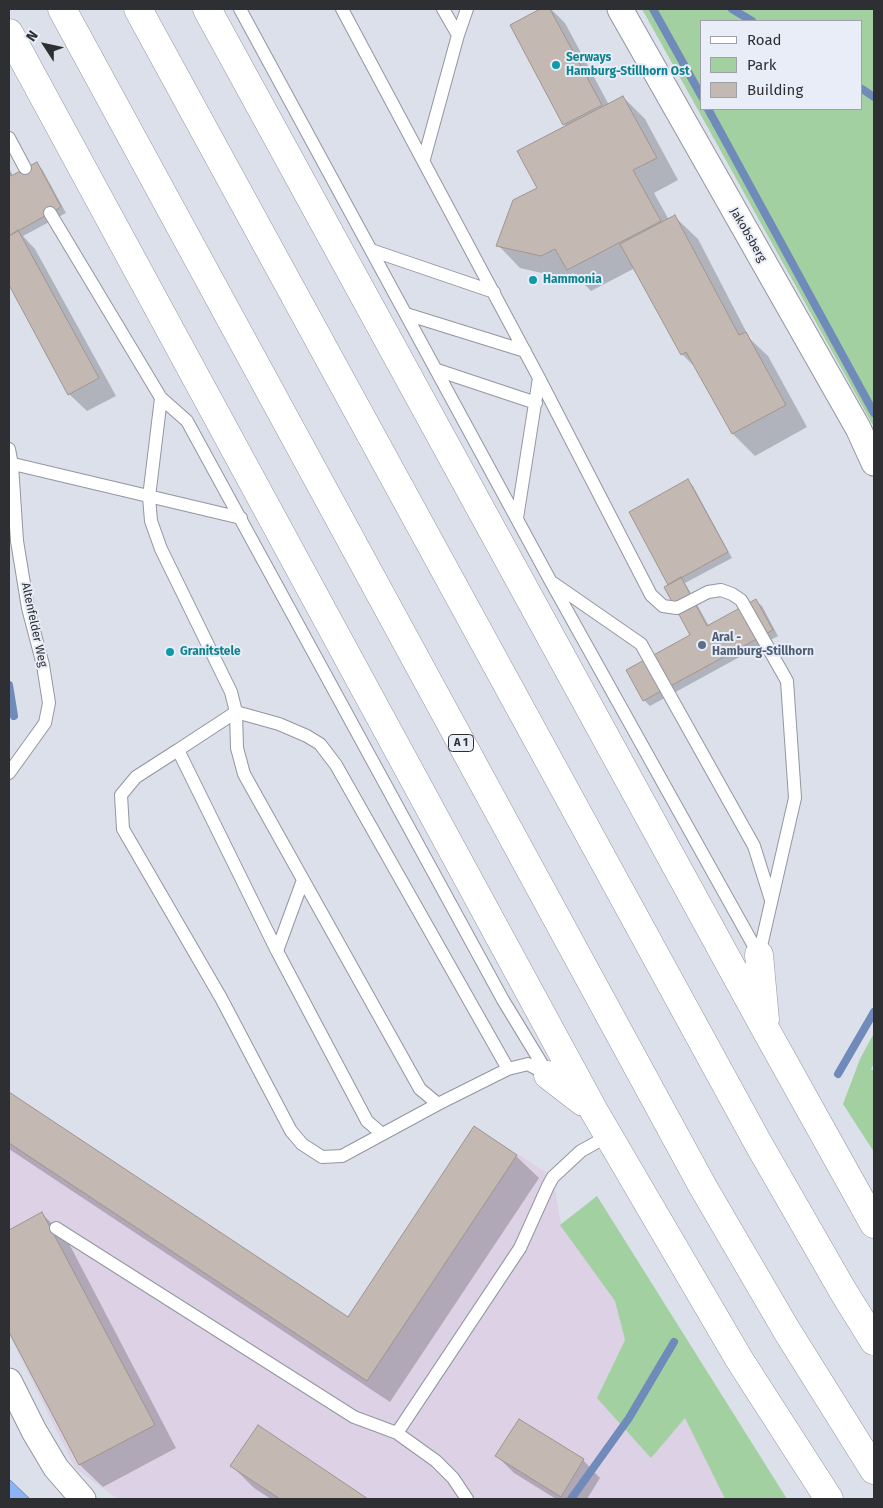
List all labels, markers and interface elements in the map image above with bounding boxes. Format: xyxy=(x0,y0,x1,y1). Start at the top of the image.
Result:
north arrow xyxy=(20,20,70,70)
legend xyxy=(700,20,863,110)
text: N xyxy=(23,27,42,45)
text: Road xyxy=(747,31,782,49)
place label: Serways Hamburg-Stillhorn Ost xyxy=(566,51,690,79)
text: Park xyxy=(747,56,777,74)
marker: Serways Hamburg-Stillhorn Ost xyxy=(550,59,562,71)
text: Building xyxy=(747,81,803,99)
street label: Jakobsberg xyxy=(727,205,769,265)
place label: Hammonia xyxy=(543,273,602,287)
marker: Hammonia xyxy=(527,274,539,286)
street label: Altenfelder Weg xyxy=(18,581,50,669)
place label: Aral - Hamburg-Stillhorn xyxy=(712,631,814,659)
marker: Aral - Hamburg-Stillhorn xyxy=(696,639,708,651)
place label: Granitstele xyxy=(180,645,241,659)
marker: Granitstele xyxy=(164,646,176,658)
road number: A 1 xyxy=(448,734,474,751)

